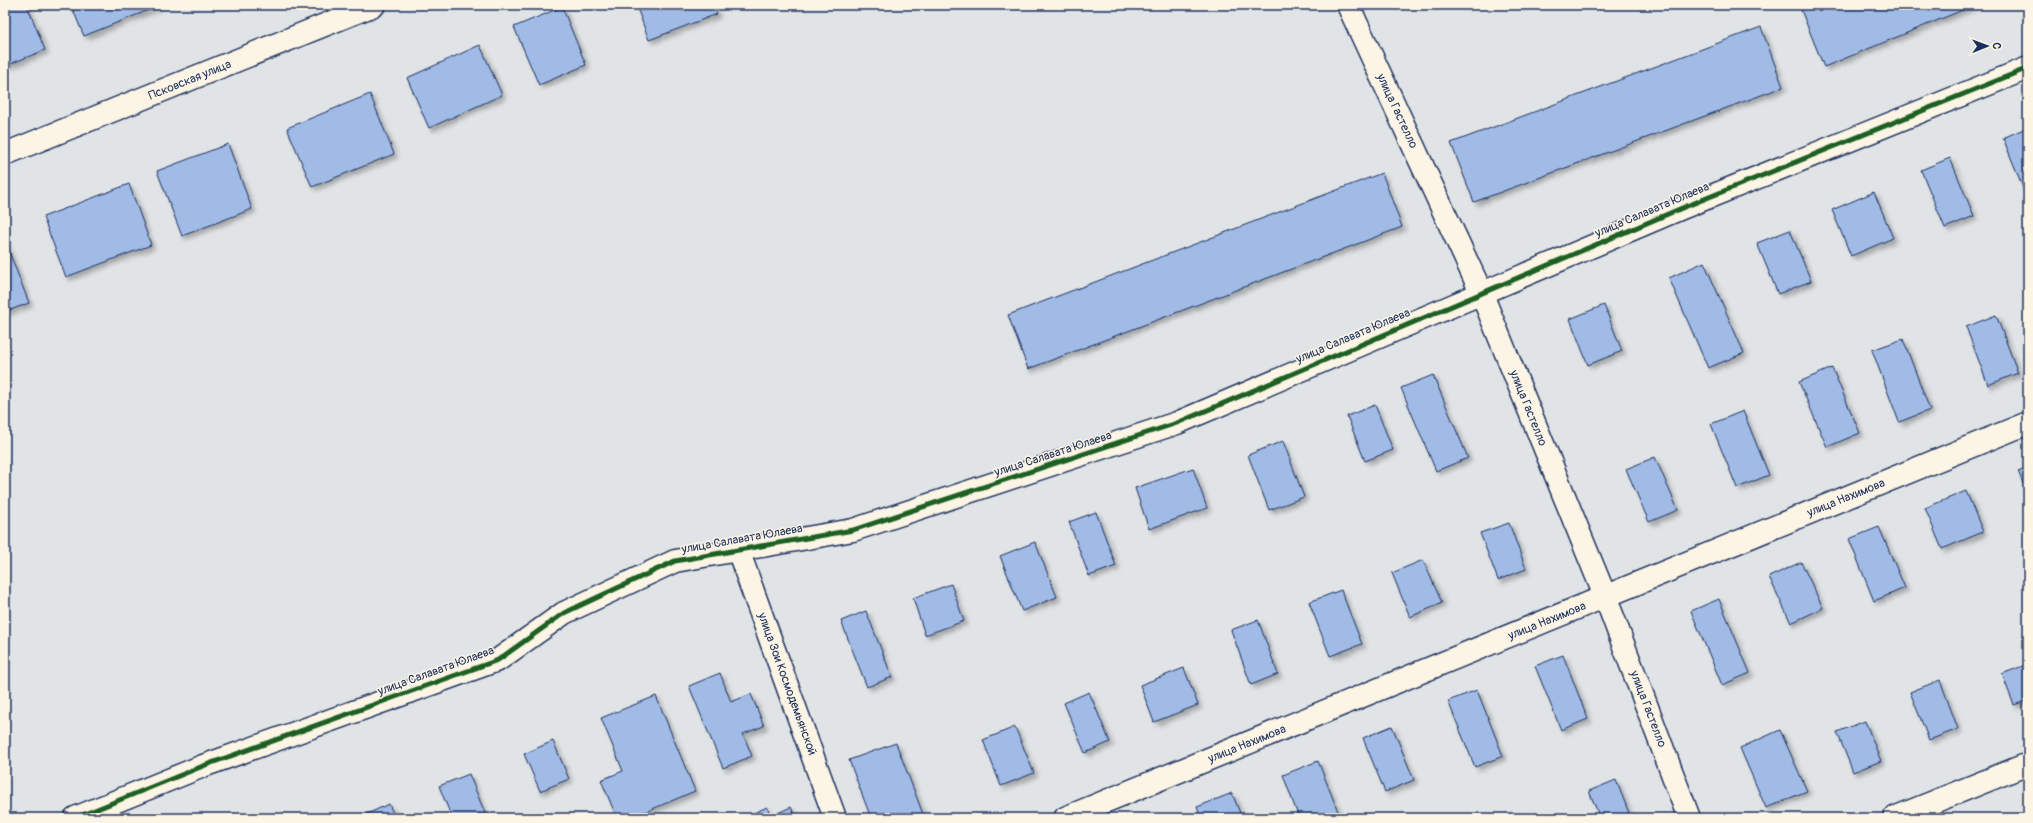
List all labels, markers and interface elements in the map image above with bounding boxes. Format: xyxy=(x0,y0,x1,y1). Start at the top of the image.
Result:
north arrow xyxy=(1967,26,2007,66)
text: С xyxy=(1990,42,2003,50)
street label: Псковская улица xyxy=(146,56,234,103)
street label: улица Гастелло xyxy=(1373,70,1421,151)
street label: улица Салавата Юлаева xyxy=(1592,179,1712,241)
street label: улица Салавата Юлаева xyxy=(1293,305,1413,367)
street label: улица Гастелло xyxy=(1506,367,1550,449)
street label: улица Салавата Юлаева xyxy=(991,428,1114,480)
street label: улица Нахимова xyxy=(1804,475,1888,521)
street label: улица Салавата Юлаева xyxy=(679,521,804,557)
street label: улица Нахимова xyxy=(1505,598,1589,644)
street label: улица Зои Космодемьянской xyxy=(754,610,820,758)
street label: улица Салавата Юлаева xyxy=(375,643,497,699)
street label: улица Гастелло xyxy=(1626,668,1670,750)
street label: улица Нахимова xyxy=(1205,721,1289,767)

